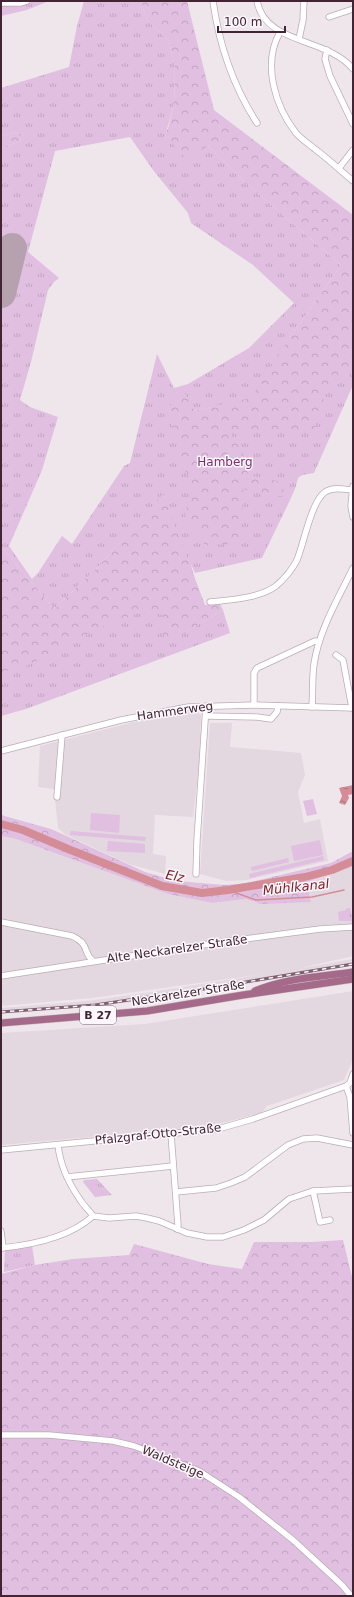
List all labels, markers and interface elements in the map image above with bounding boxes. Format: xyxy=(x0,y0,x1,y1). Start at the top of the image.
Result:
scale bar xyxy=(218,8,285,34)
text: 100 m xyxy=(224,15,262,29)
park label: Hamberg xyxy=(197,455,253,469)
street label: Hammerweg xyxy=(136,699,214,723)
water label: Elz xyxy=(164,867,187,885)
water label: Mühlkanal xyxy=(262,876,330,898)
street label: Alte Neckarelzer Straße xyxy=(106,932,248,966)
street label: Neckarelzer Straße xyxy=(130,977,246,1009)
road number: B 27 xyxy=(80,1006,116,1024)
street label: Pfalzgraf-Otto-Straße xyxy=(94,1120,222,1148)
street label: Waldsteige xyxy=(140,1443,206,1481)

